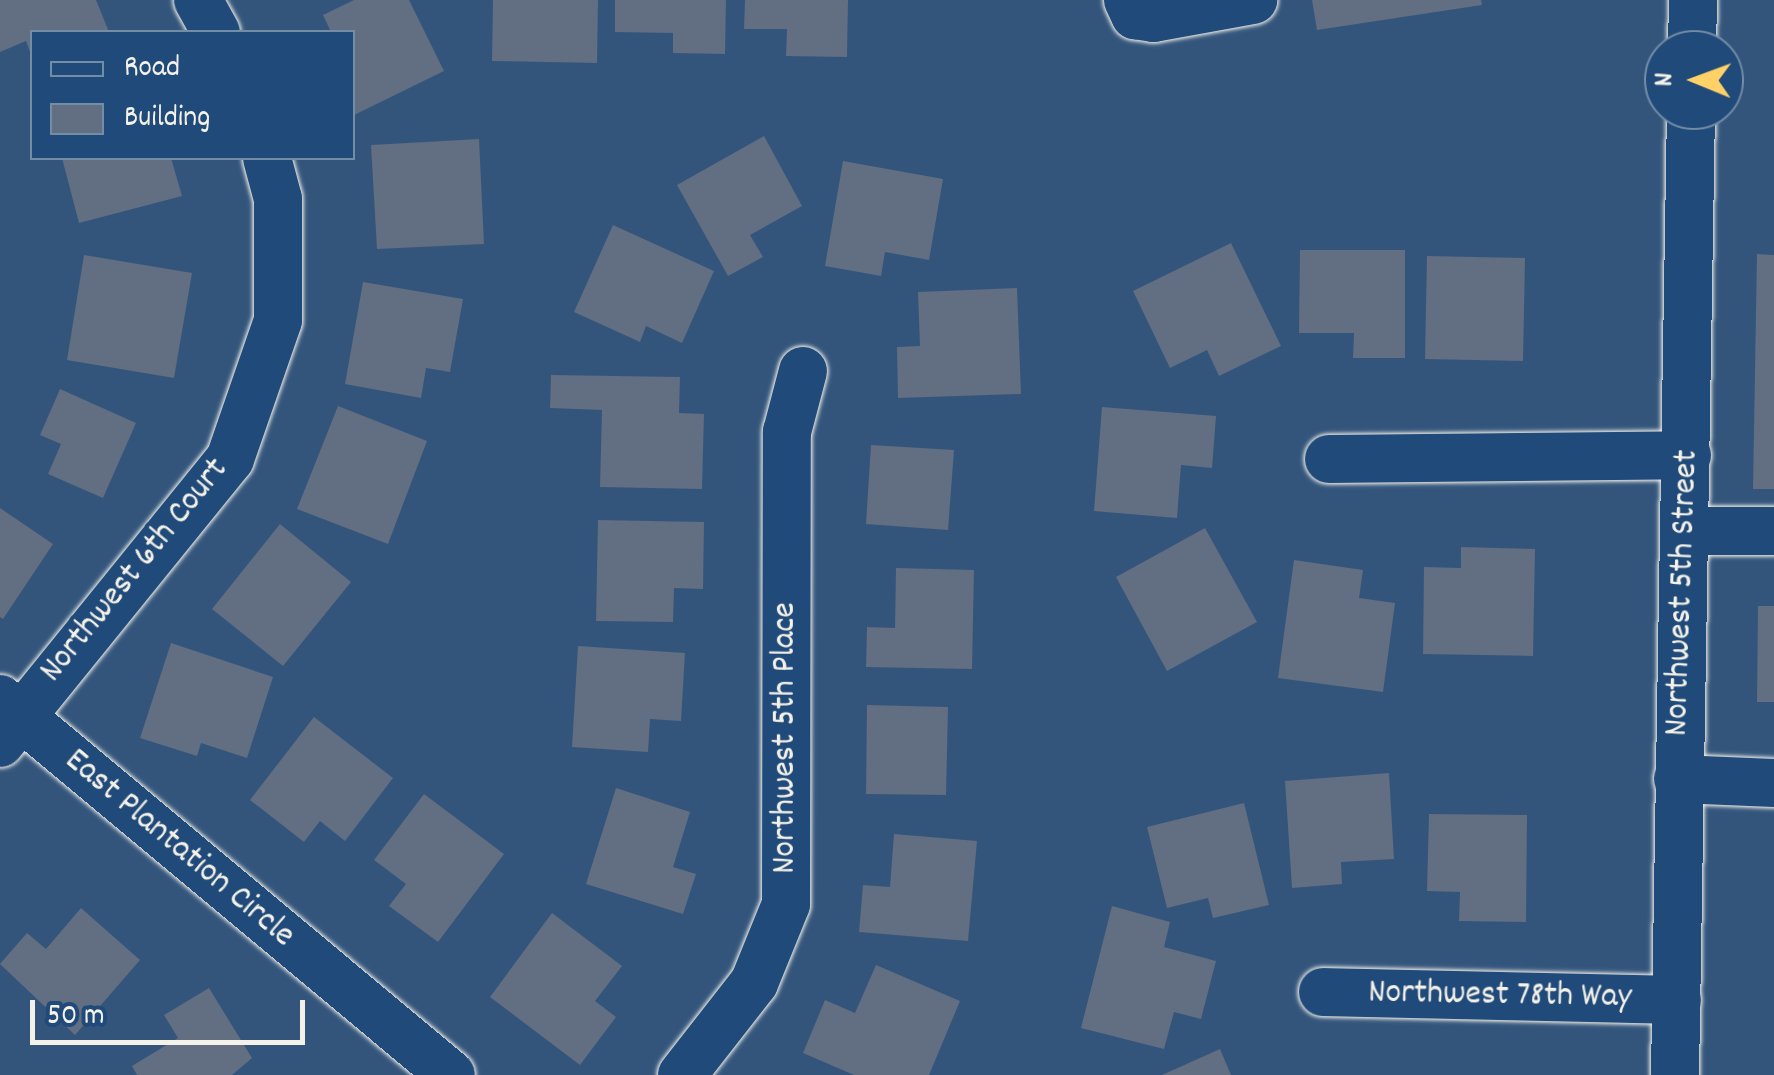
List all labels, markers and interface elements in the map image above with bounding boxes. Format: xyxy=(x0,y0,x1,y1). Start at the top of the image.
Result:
legend xyxy=(30,30,355,160)
north arrow xyxy=(1644,30,1744,130)
text: Road xyxy=(124,48,180,91)
text: N xyxy=(1646,72,1686,87)
text: Building xyxy=(124,98,210,141)
street label: Northwest 5th Street xyxy=(1657,449,1709,737)
street label: Northwest 6th Court xyxy=(32,450,238,692)
street label: Northwest 5th Place xyxy=(765,602,807,874)
street label: East Plantation Circle xyxy=(55,740,303,958)
street label: Northwest 78th Way xyxy=(1368,973,1632,1019)
scale bar xyxy=(35,980,310,1042)
text: 50 m xyxy=(47,996,105,1039)

